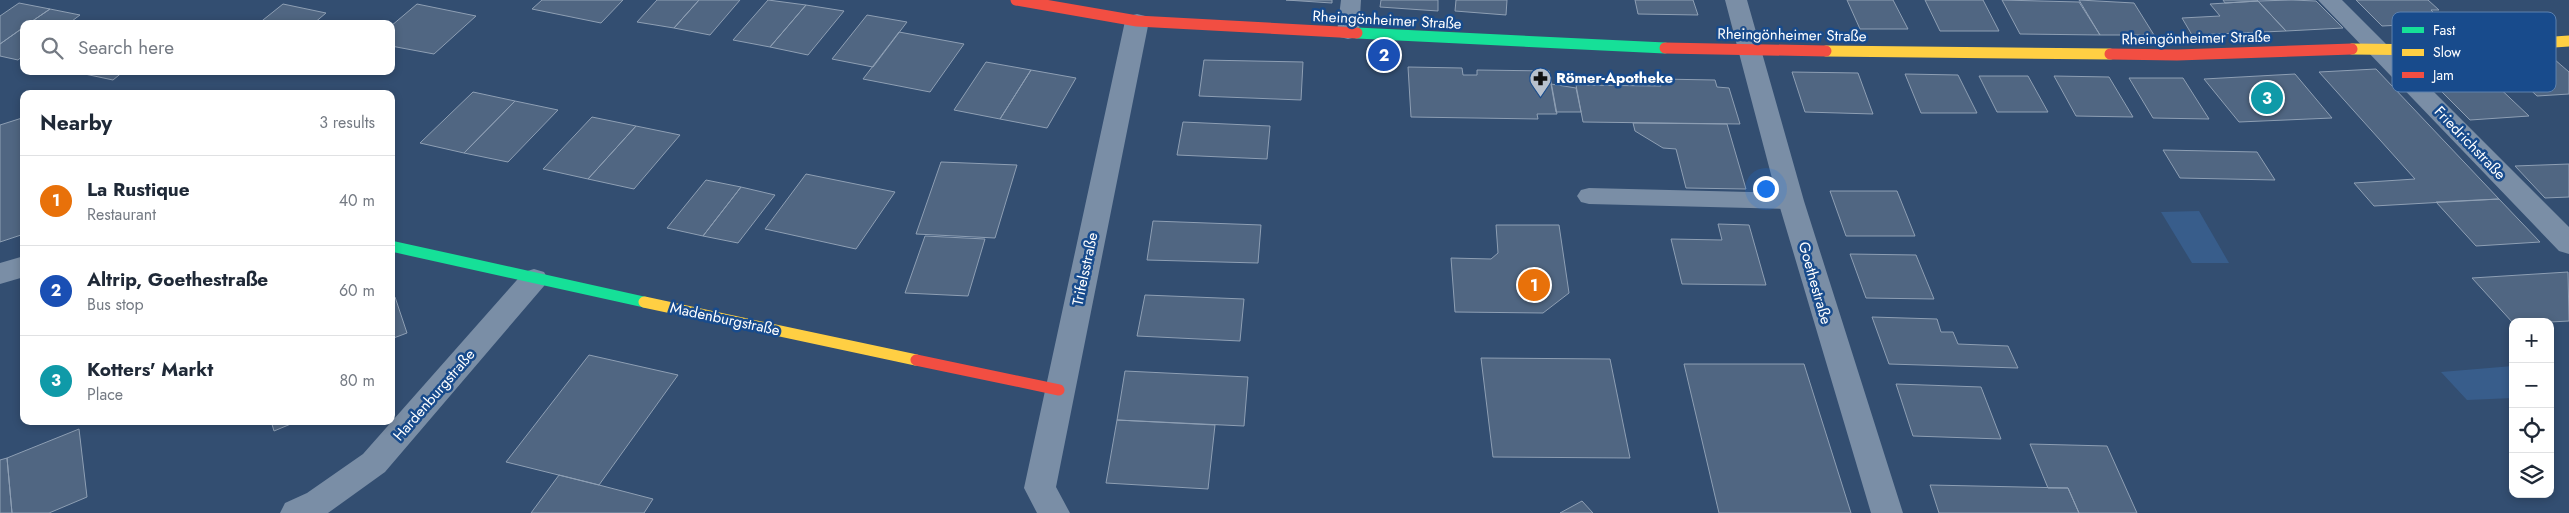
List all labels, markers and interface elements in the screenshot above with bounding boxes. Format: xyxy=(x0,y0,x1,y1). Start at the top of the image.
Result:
street label: Rheingönheimer Straße xyxy=(1312,5,1462,35)
legend xyxy=(2392,12,2556,92)
search box xyxy=(20,20,395,75)
text: Fast xyxy=(2433,20,2456,40)
street label: Rheingönheimer Straße xyxy=(1717,23,1867,47)
street label: Rheingönheimer Straße xyxy=(2121,26,2271,50)
icon: search xyxy=(38,34,66,62)
text: Search here xyxy=(78,34,174,61)
pin: 2 xyxy=(1368,36,1400,74)
text: Slow xyxy=(2433,42,2461,62)
text: Jam xyxy=(2431,65,2454,85)
pharmacy icon: Römer-Apotheke xyxy=(1528,66,1552,97)
place label: Römer-Apotheke xyxy=(1556,67,1673,89)
pin: 3 xyxy=(2251,79,2283,117)
street label: Friedrichstraße xyxy=(2429,101,2511,185)
text: Nearby xyxy=(40,108,112,138)
text: 3 results xyxy=(319,111,375,134)
text: La Rustique xyxy=(87,176,190,203)
your location xyxy=(1753,176,1779,202)
text: 1 xyxy=(52,189,60,212)
text: 40 m xyxy=(339,189,375,212)
text: Restaurant xyxy=(87,203,156,226)
street label: Trifelsstraße xyxy=(1066,230,1104,308)
street label: Goethestraße xyxy=(1793,239,1837,327)
text: Altrip, Goethestraße xyxy=(87,266,268,293)
pin: 1 xyxy=(1518,266,1550,304)
text: 2 xyxy=(51,279,61,302)
text: 60 m xyxy=(339,279,375,302)
text: Bus stop xyxy=(87,293,144,316)
street label: Madenburgstraße xyxy=(668,297,782,341)
map controls xyxy=(2509,318,2554,498)
button: + xyxy=(2509,318,2554,363)
street label: Hardenburgstraße xyxy=(388,344,480,446)
text: Kotters' Markt xyxy=(87,356,213,383)
button: − xyxy=(2509,363,2554,408)
text: 3 xyxy=(51,369,61,392)
text: 80 m xyxy=(339,369,375,392)
text: Place xyxy=(87,383,123,406)
button: locate xyxy=(2509,408,2554,453)
button: layers xyxy=(2509,453,2554,498)

